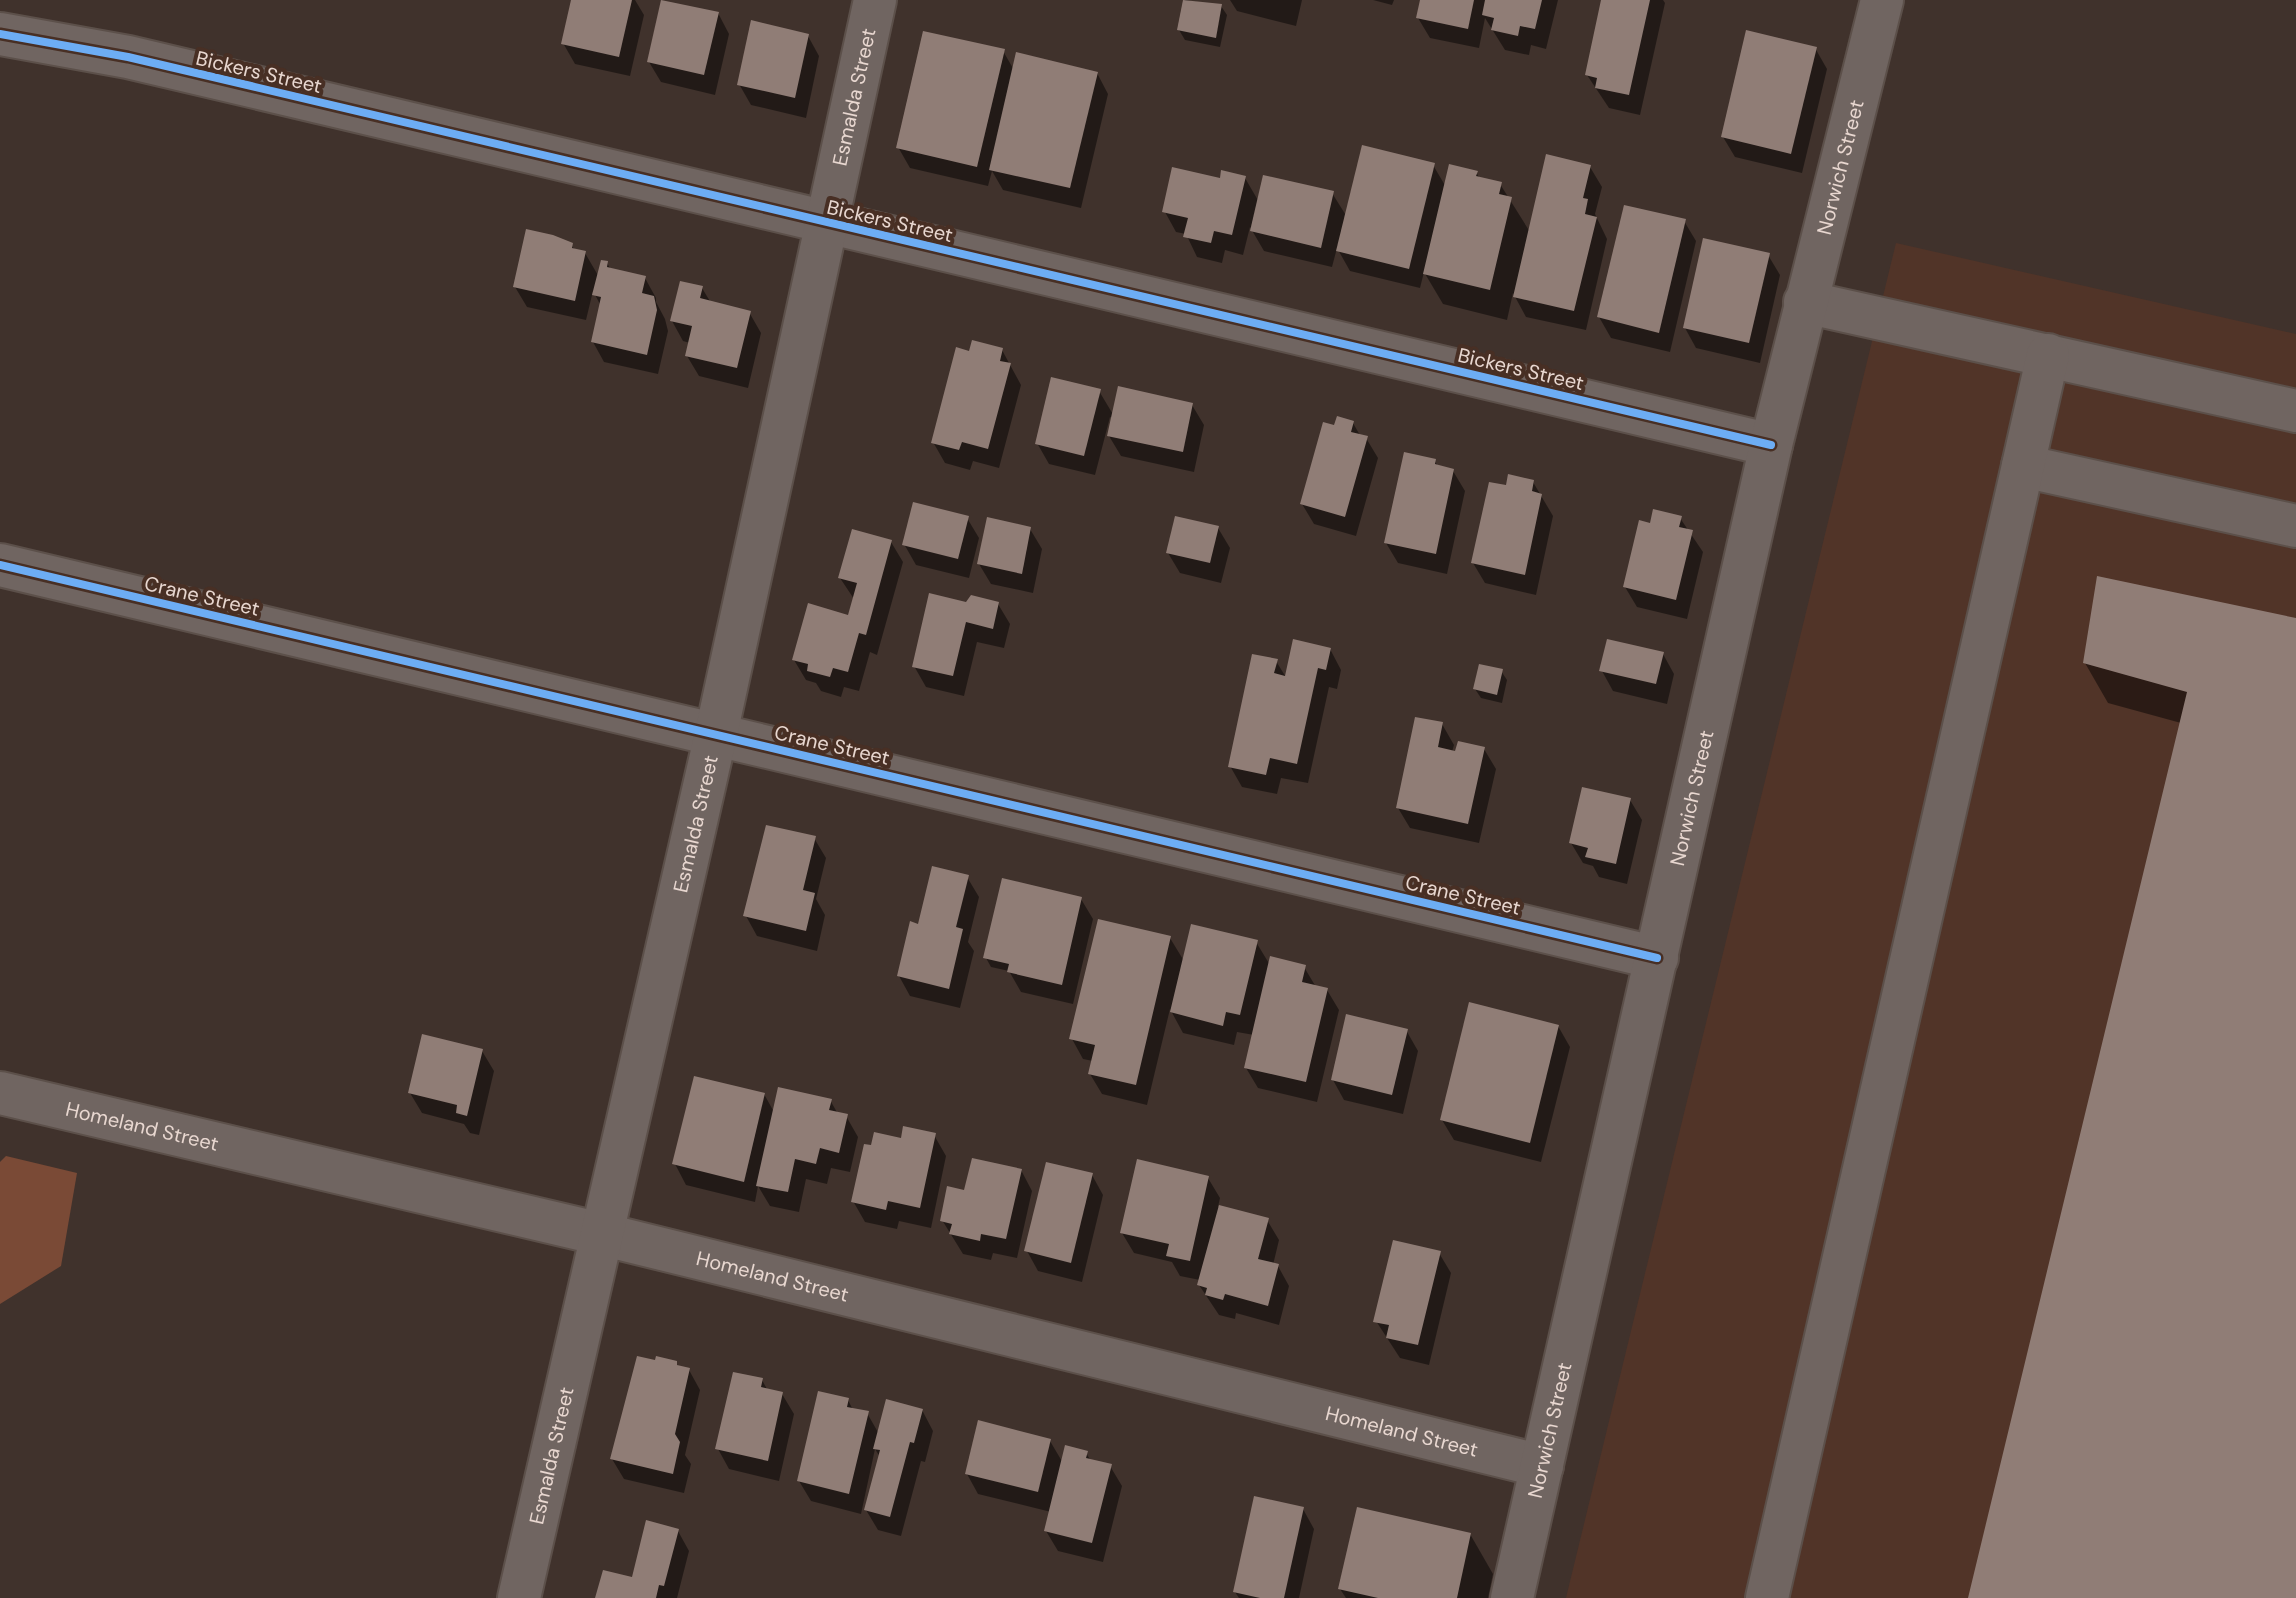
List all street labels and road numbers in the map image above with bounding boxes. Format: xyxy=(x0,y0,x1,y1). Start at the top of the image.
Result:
street label: Esmalda Street xyxy=(826,26,882,168)
street label: Bickers Street xyxy=(193,45,325,99)
street label: Norwich Street xyxy=(1811,97,1870,237)
street label: Bickers Street xyxy=(824,194,956,248)
street label: Bickers Street xyxy=(1455,342,1587,396)
street label: Crane Street xyxy=(142,570,262,622)
street label: Crane Street xyxy=(772,719,892,771)
street label: Norwich Street xyxy=(1664,728,1720,868)
street label: Esmalda Street xyxy=(667,753,724,895)
street label: Crane Street xyxy=(1403,869,1523,921)
street label: Homeland Street xyxy=(63,1096,221,1157)
street label: Homeland Street xyxy=(694,1245,852,1308)
street label: Norwich Street xyxy=(1522,1360,1578,1500)
street label: Esmalda Street xyxy=(523,1384,580,1527)
street label: Homeland Street xyxy=(1323,1400,1481,1463)

